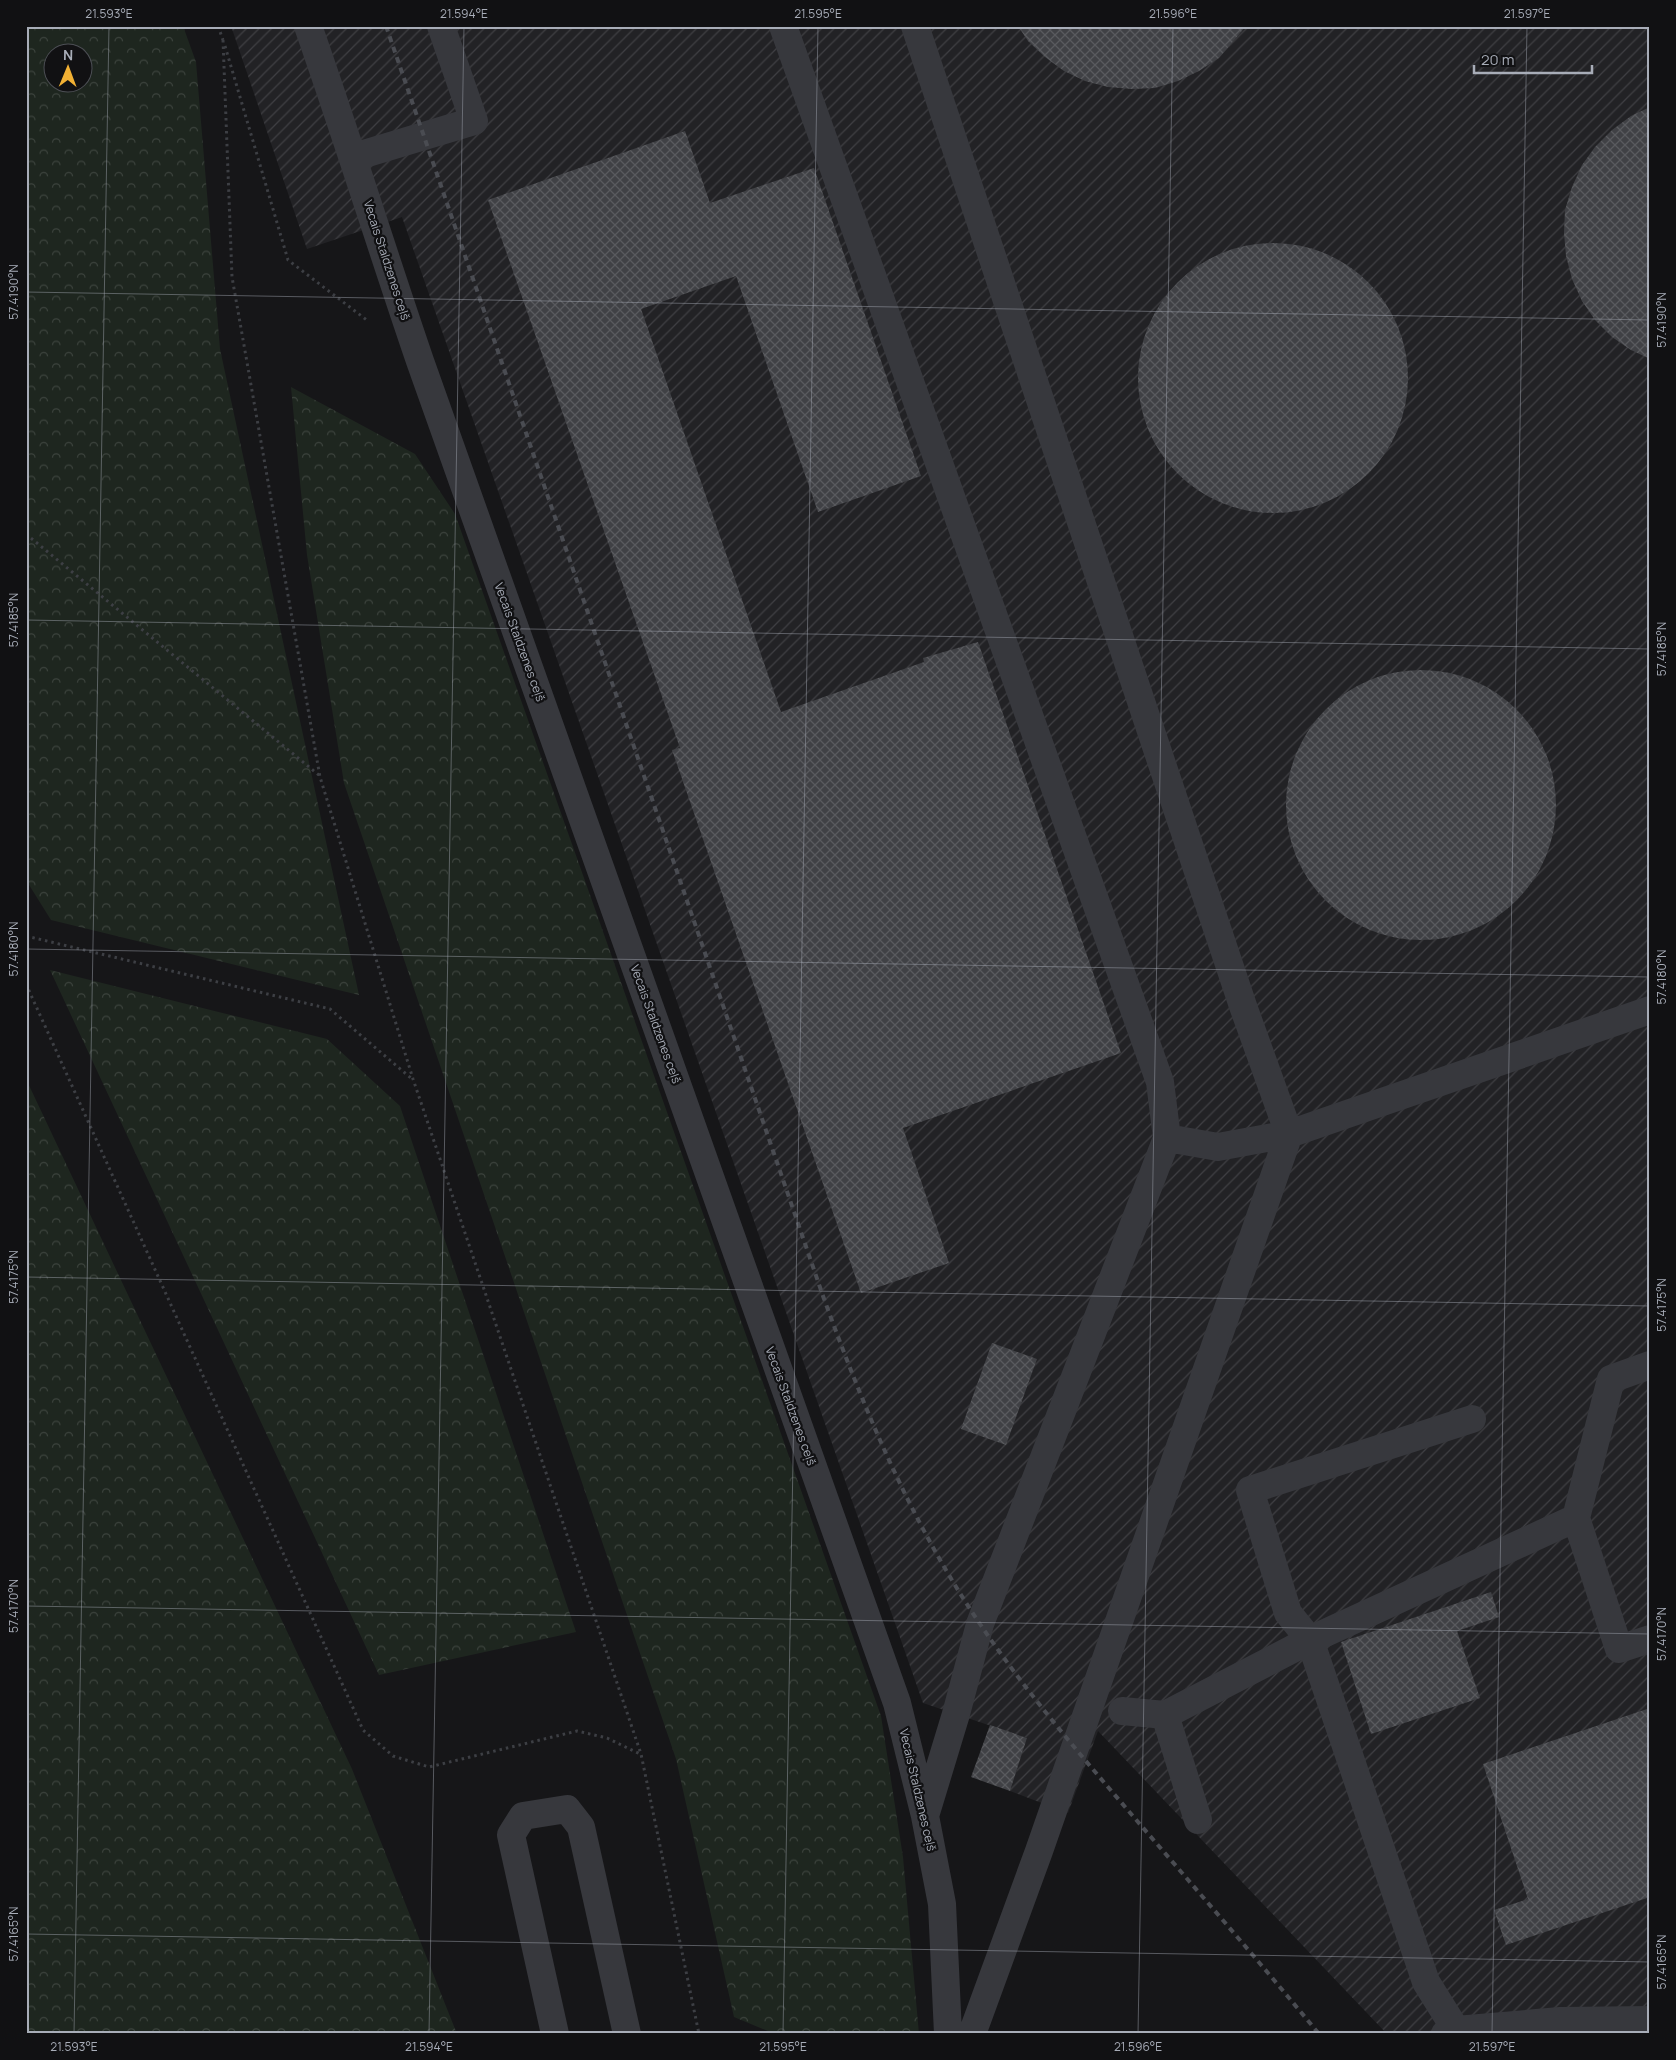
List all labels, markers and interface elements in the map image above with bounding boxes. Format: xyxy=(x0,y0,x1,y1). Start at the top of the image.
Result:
text: 21.593°E xyxy=(85,5,133,22)
text: 21.594°E xyxy=(440,5,488,22)
text: 21.595°E xyxy=(794,5,842,22)
text: 21.596°E xyxy=(1149,5,1197,22)
text: 21.597°E xyxy=(1504,5,1550,22)
north arrow xyxy=(42,42,92,92)
scale bar xyxy=(1474,42,1591,74)
text: N xyxy=(63,45,73,64)
text: 20 m xyxy=(1481,49,1514,70)
street label: Vecais Staldzenes ceļš xyxy=(360,198,414,322)
text: 57.4190°N xyxy=(5,264,22,320)
text: 57.4190°N xyxy=(1653,292,1670,348)
street label: Vecais Staldzenes ceļš xyxy=(491,580,549,704)
text: 57.4185°N xyxy=(5,593,22,647)
text: 57.4185°N xyxy=(1653,622,1670,676)
text: 57.4180°N xyxy=(5,922,22,976)
text: 57.4180°N xyxy=(1653,950,1670,1004)
street label: Vecais Staldzenes ceļš xyxy=(627,962,685,1086)
text: 57.4175°N xyxy=(5,1250,22,1304)
text: 57.4175°N xyxy=(1653,1278,1670,1332)
street label: Vecais Staldzenes ceļš xyxy=(762,1344,820,1468)
text: 57.4170°N xyxy=(5,1579,22,1633)
text: 57.4170°N xyxy=(1653,1607,1670,1661)
street label: Vecais Staldzenes ceļš xyxy=(896,1727,940,1853)
text: 57.4165°N xyxy=(5,1907,22,1961)
text: 57.4165°N xyxy=(1653,1935,1670,1989)
text: 21.593°E xyxy=(50,2038,98,2055)
text: 21.594°E xyxy=(405,2038,453,2055)
text: 21.595°E xyxy=(759,2038,807,2055)
text: 21.596°E xyxy=(1114,2038,1162,2055)
text: 21.597°E xyxy=(1469,2038,1515,2055)

